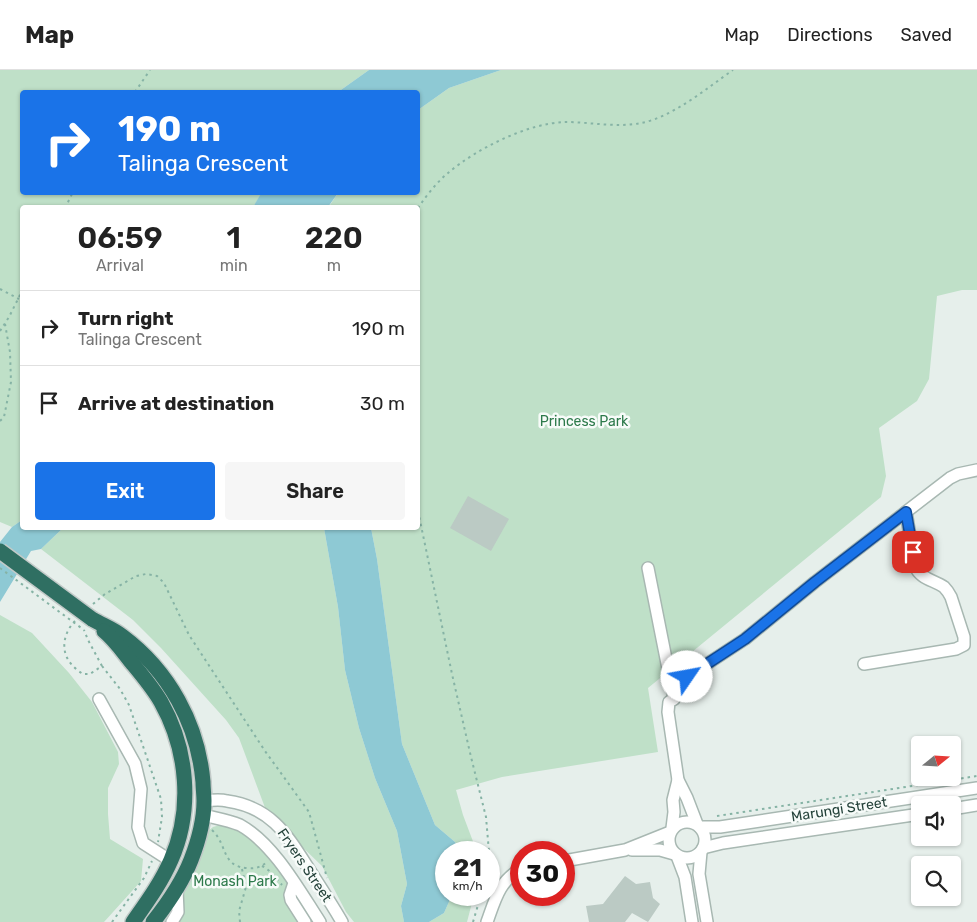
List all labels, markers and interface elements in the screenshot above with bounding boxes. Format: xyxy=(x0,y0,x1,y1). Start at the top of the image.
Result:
text: Map xyxy=(25,21,74,49)
text: Map xyxy=(724,24,759,46)
text: Directions xyxy=(787,24,873,46)
text: Saved xyxy=(901,24,952,46)
text: 190 m xyxy=(118,108,221,150)
icon: right xyxy=(35,110,100,175)
text: Talinga Crescent xyxy=(118,150,288,177)
text: 06:59 xyxy=(77,220,163,256)
text: 1 xyxy=(226,220,241,256)
text: 220 xyxy=(305,220,363,256)
text: Arrival xyxy=(96,256,144,275)
text: min xyxy=(220,256,248,275)
text: m xyxy=(327,256,341,275)
text: Turn right xyxy=(78,307,173,330)
icon: right xyxy=(35,314,63,342)
text: 190 m xyxy=(352,317,405,340)
text: Talinga Crescent xyxy=(78,330,202,349)
icon: arrive xyxy=(35,389,63,417)
text: Arrive at destination xyxy=(78,392,274,415)
text: 30 m xyxy=(360,392,405,415)
park label: Princess Park xyxy=(540,413,629,430)
button: Exit xyxy=(35,462,215,520)
button: Share xyxy=(225,462,405,520)
pin xyxy=(892,531,934,573)
icon: arrive xyxy=(899,538,927,566)
position arrow xyxy=(660,650,712,702)
north arrow xyxy=(911,736,961,786)
map controls xyxy=(911,736,961,906)
street label: Marungi Street xyxy=(790,793,889,825)
button: sound xyxy=(911,796,961,846)
street label: Fryers Street xyxy=(274,825,336,906)
speed limit sign: 30 xyxy=(510,841,575,906)
text: 21 xyxy=(453,853,482,882)
button: search xyxy=(911,856,961,906)
park label: Monash Park xyxy=(193,873,278,890)
text: km/h xyxy=(453,879,482,893)

